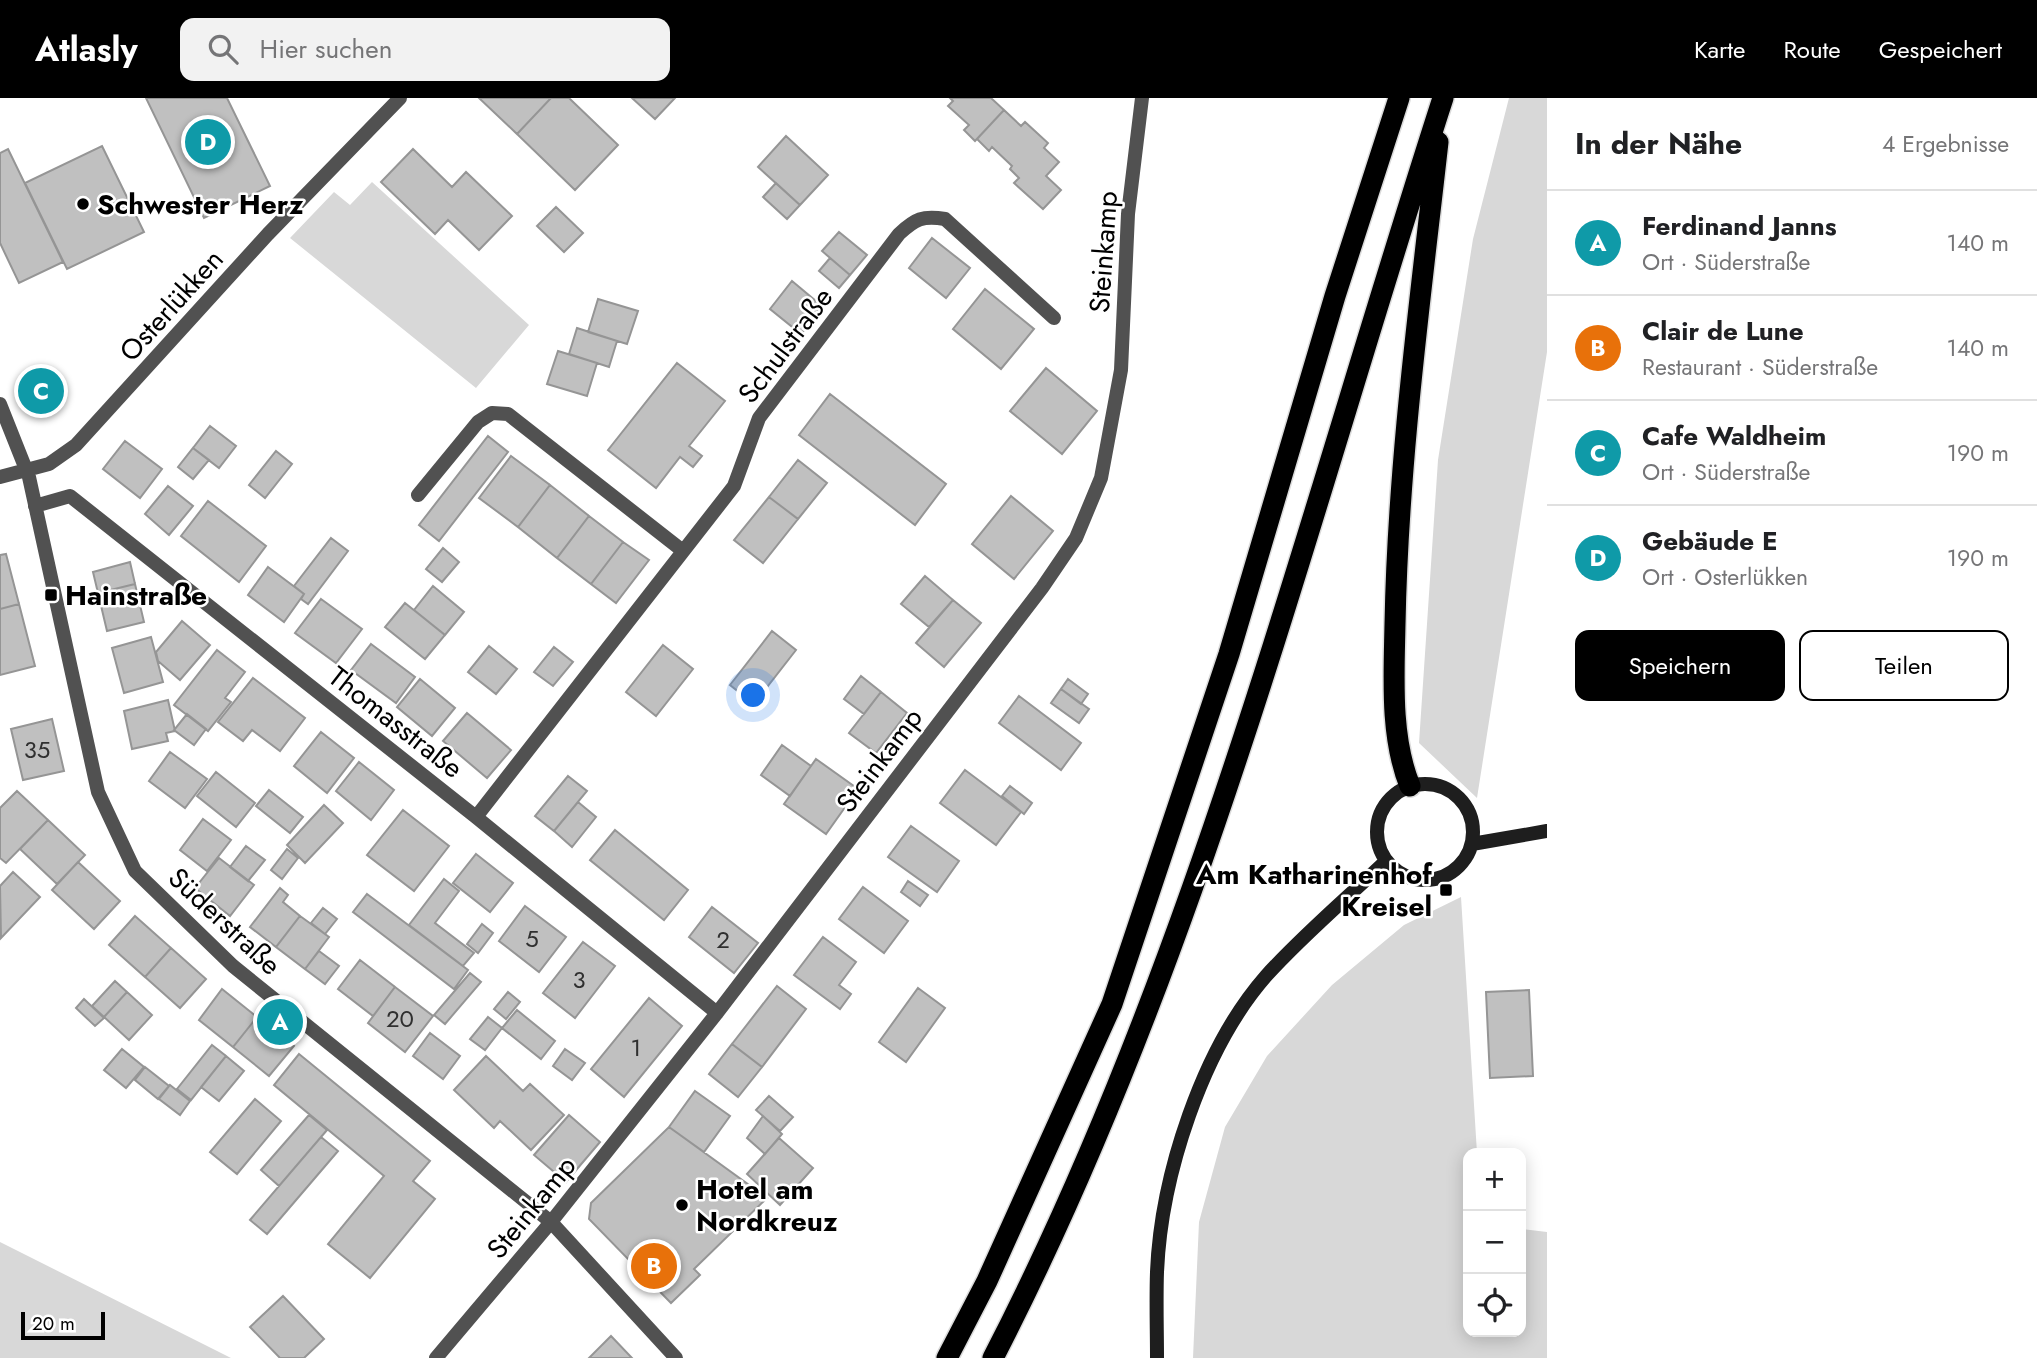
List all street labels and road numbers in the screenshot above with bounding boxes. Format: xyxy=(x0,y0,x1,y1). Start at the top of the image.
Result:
street label: Steinkamp xyxy=(1079,190,1128,314)
street label: Osterlükken xyxy=(110,240,233,371)
street label: Schulstraße xyxy=(728,279,843,412)
street label: Thomasstraße xyxy=(320,657,472,788)
street label: Steinkamp xyxy=(826,699,933,821)
street label: Süderstraße xyxy=(159,858,290,985)
street label: Steinkamp xyxy=(477,1147,586,1268)

